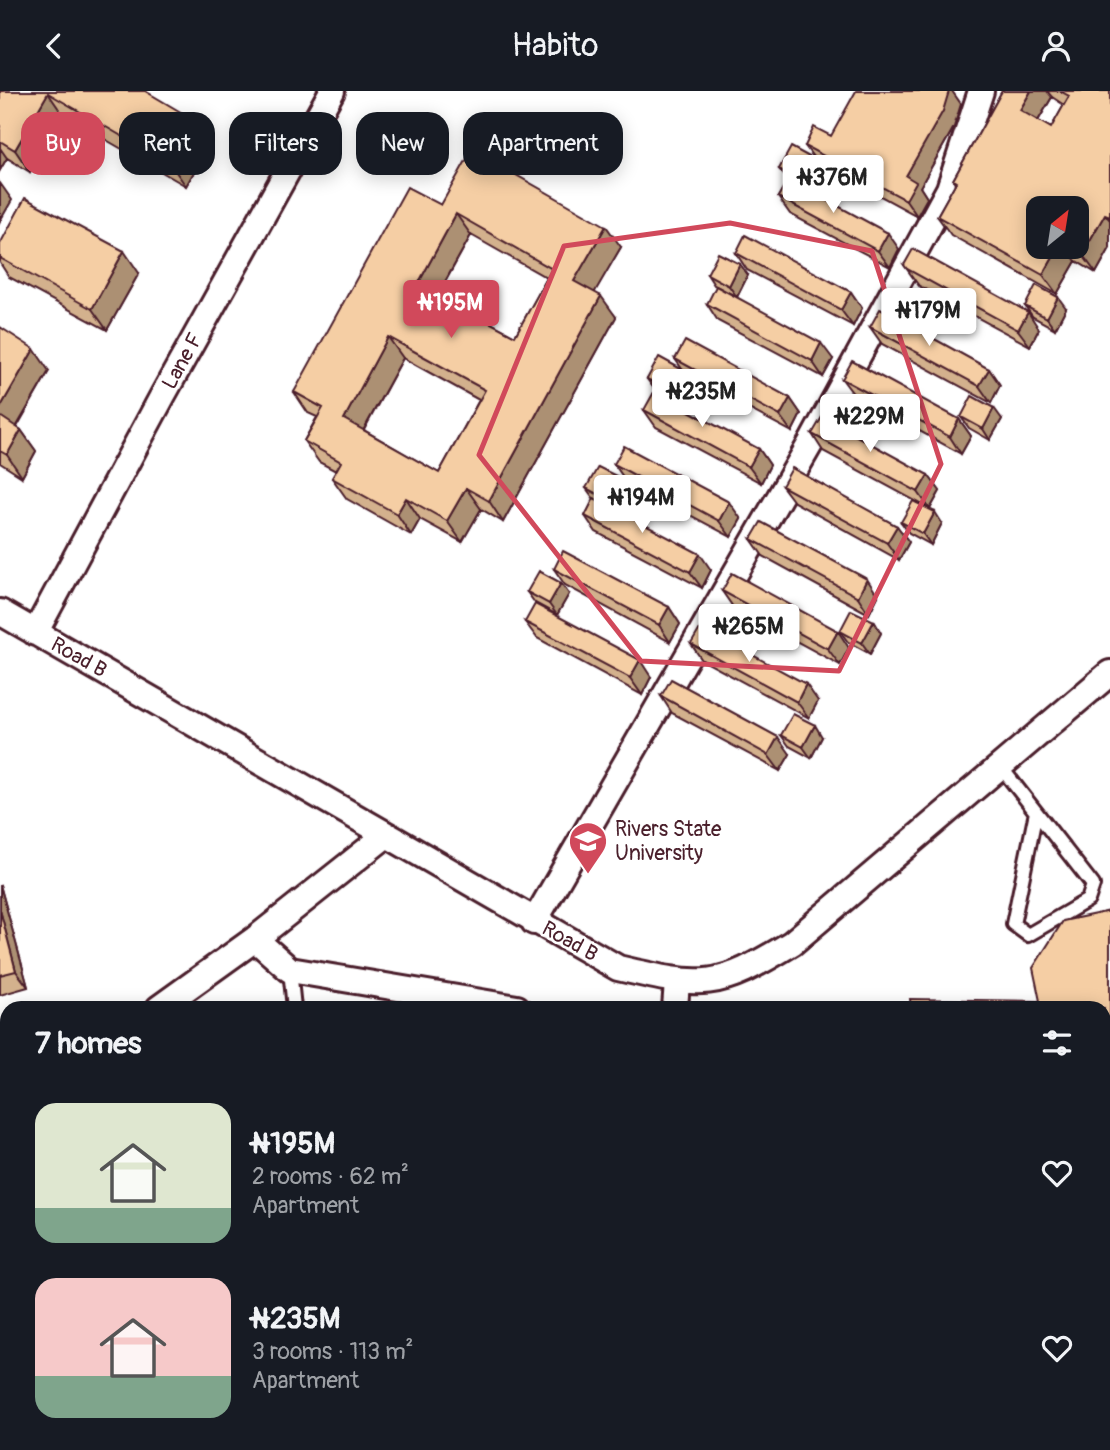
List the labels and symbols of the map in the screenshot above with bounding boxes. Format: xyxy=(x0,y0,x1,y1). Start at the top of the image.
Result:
pin: ₦376M xyxy=(784,155,882,215)
north arrow xyxy=(1026,196,1088,259)
pin: ₦195M xyxy=(402,281,500,340)
pin: ₦179M xyxy=(880,289,978,348)
street label: Lane F xyxy=(156,328,209,394)
pin: ₦235M xyxy=(653,369,751,429)
pin: ₦229M xyxy=(821,395,919,454)
pin: ₦194M xyxy=(593,475,691,535)
pin: ₦265M xyxy=(700,605,798,664)
street label: Road B xyxy=(46,631,112,684)
place label: Rivers State University xyxy=(615,816,722,867)
school or university icon: Rivers State University xyxy=(567,820,609,875)
street label: Road B xyxy=(537,915,603,968)

